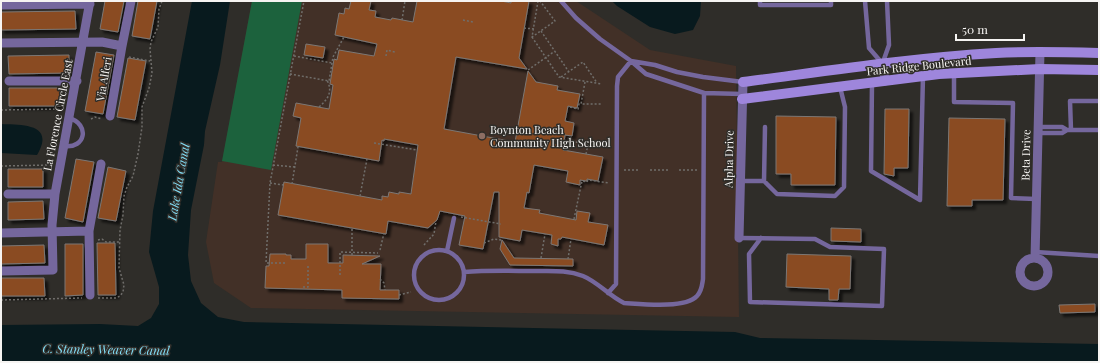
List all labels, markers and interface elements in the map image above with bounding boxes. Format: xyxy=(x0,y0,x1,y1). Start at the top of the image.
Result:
scale bar xyxy=(956,16,1024,42)
text: 50 m xyxy=(962,21,988,37)
street label: Park Ridge Boulevard xyxy=(866,52,973,78)
street label: Via Alferi xyxy=(92,56,115,103)
street label: La Florence Circle East xyxy=(39,58,76,172)
place label: Boynton Beach Community High School xyxy=(490,122,611,150)
street label: Alpha Drive xyxy=(720,129,737,189)
street label: Beta Drive xyxy=(1018,129,1033,181)
marker: Boynton Beach Community High School xyxy=(477,131,487,141)
water label: Lake Ida Canal xyxy=(163,141,193,223)
water label: C. Stanley Weaver Canal xyxy=(42,340,171,358)

